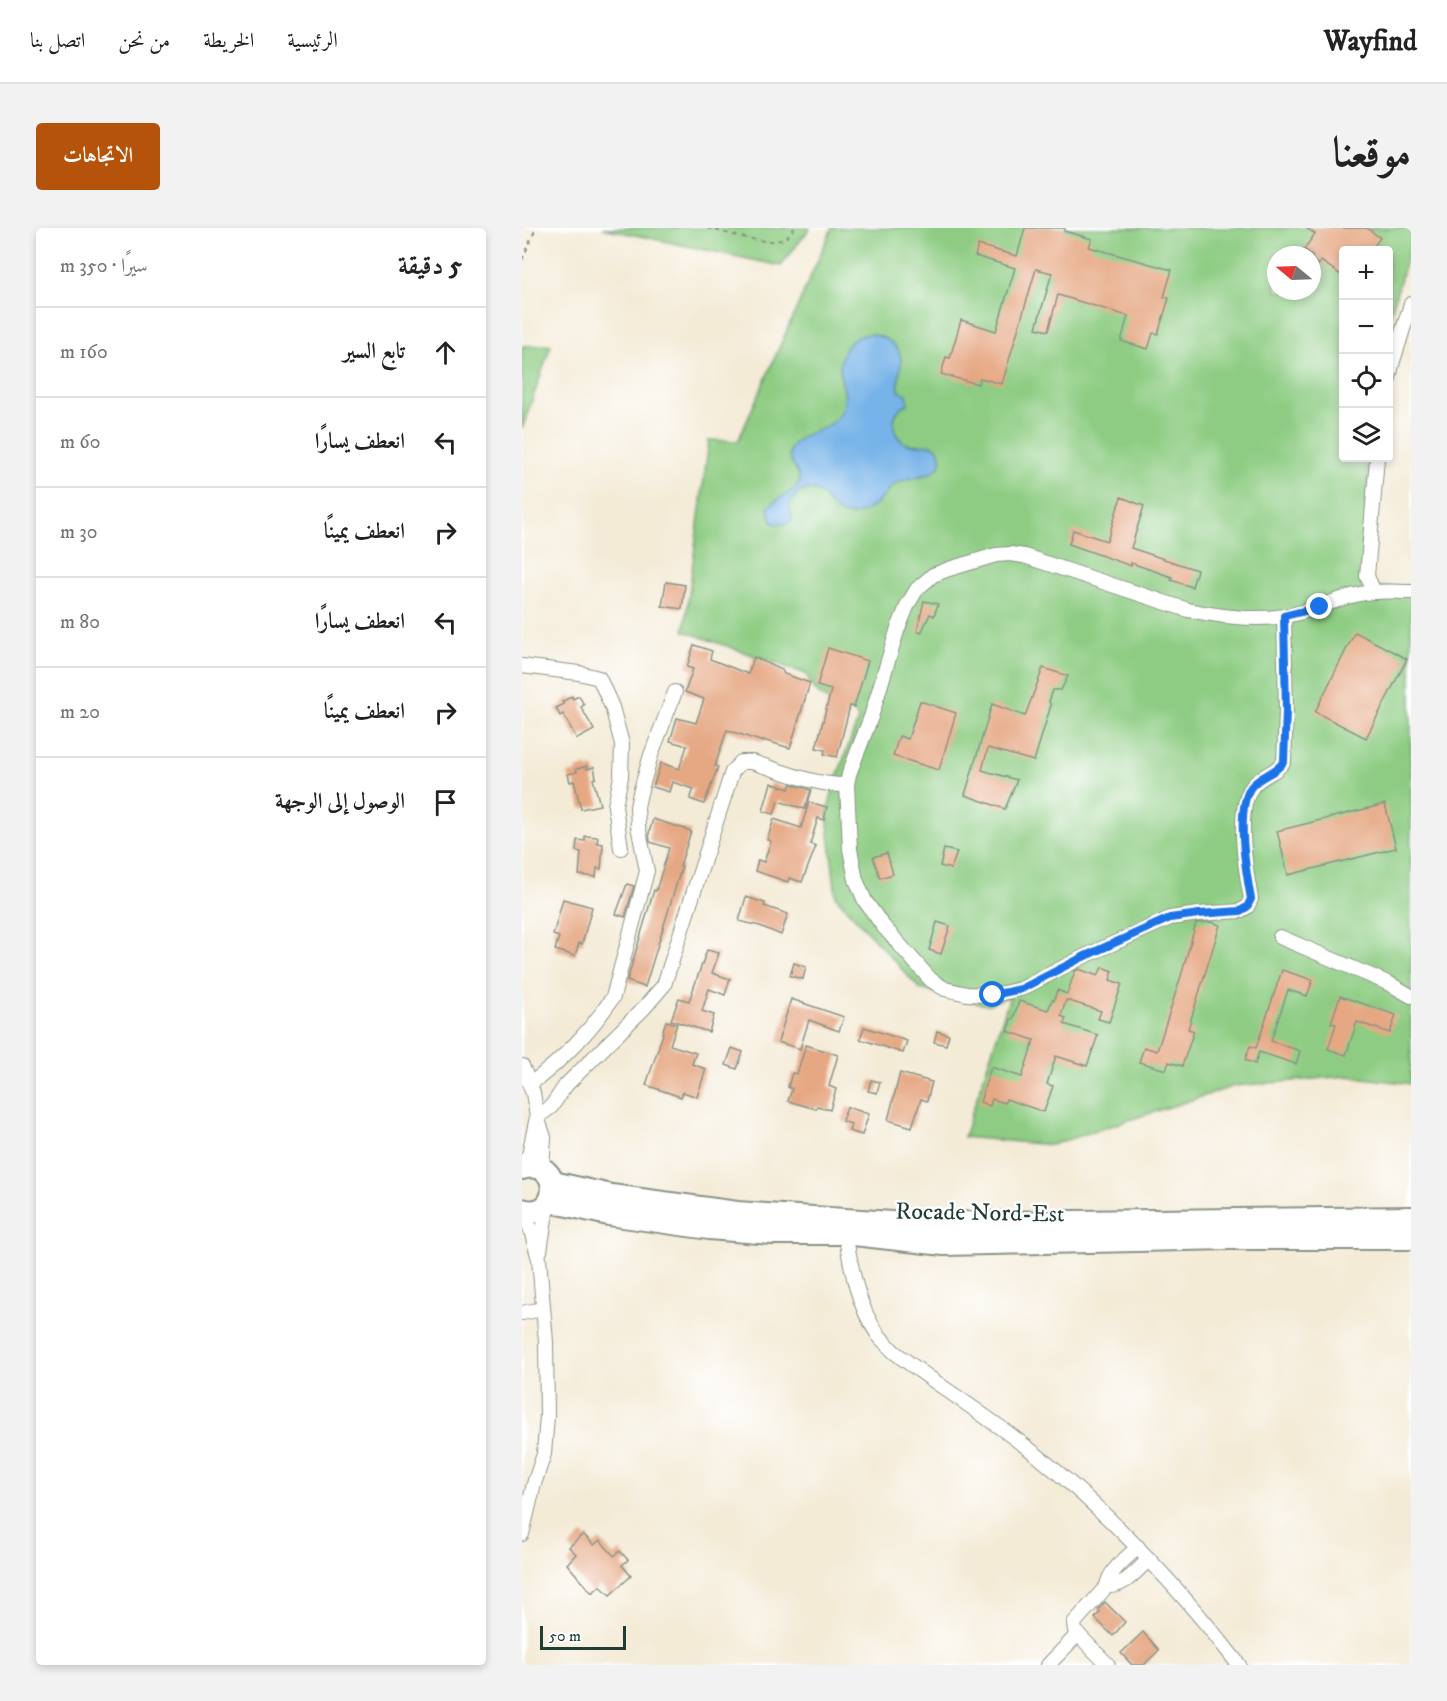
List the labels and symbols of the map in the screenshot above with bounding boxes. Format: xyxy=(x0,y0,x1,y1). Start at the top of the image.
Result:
north arrow xyxy=(1267,246,1321,300)
route end xyxy=(1306,593,1332,619)
route start xyxy=(979,981,1005,1007)
street label: Rocade Nord-Est xyxy=(895,1197,1065,1229)
scale bar xyxy=(540,1623,626,1650)

